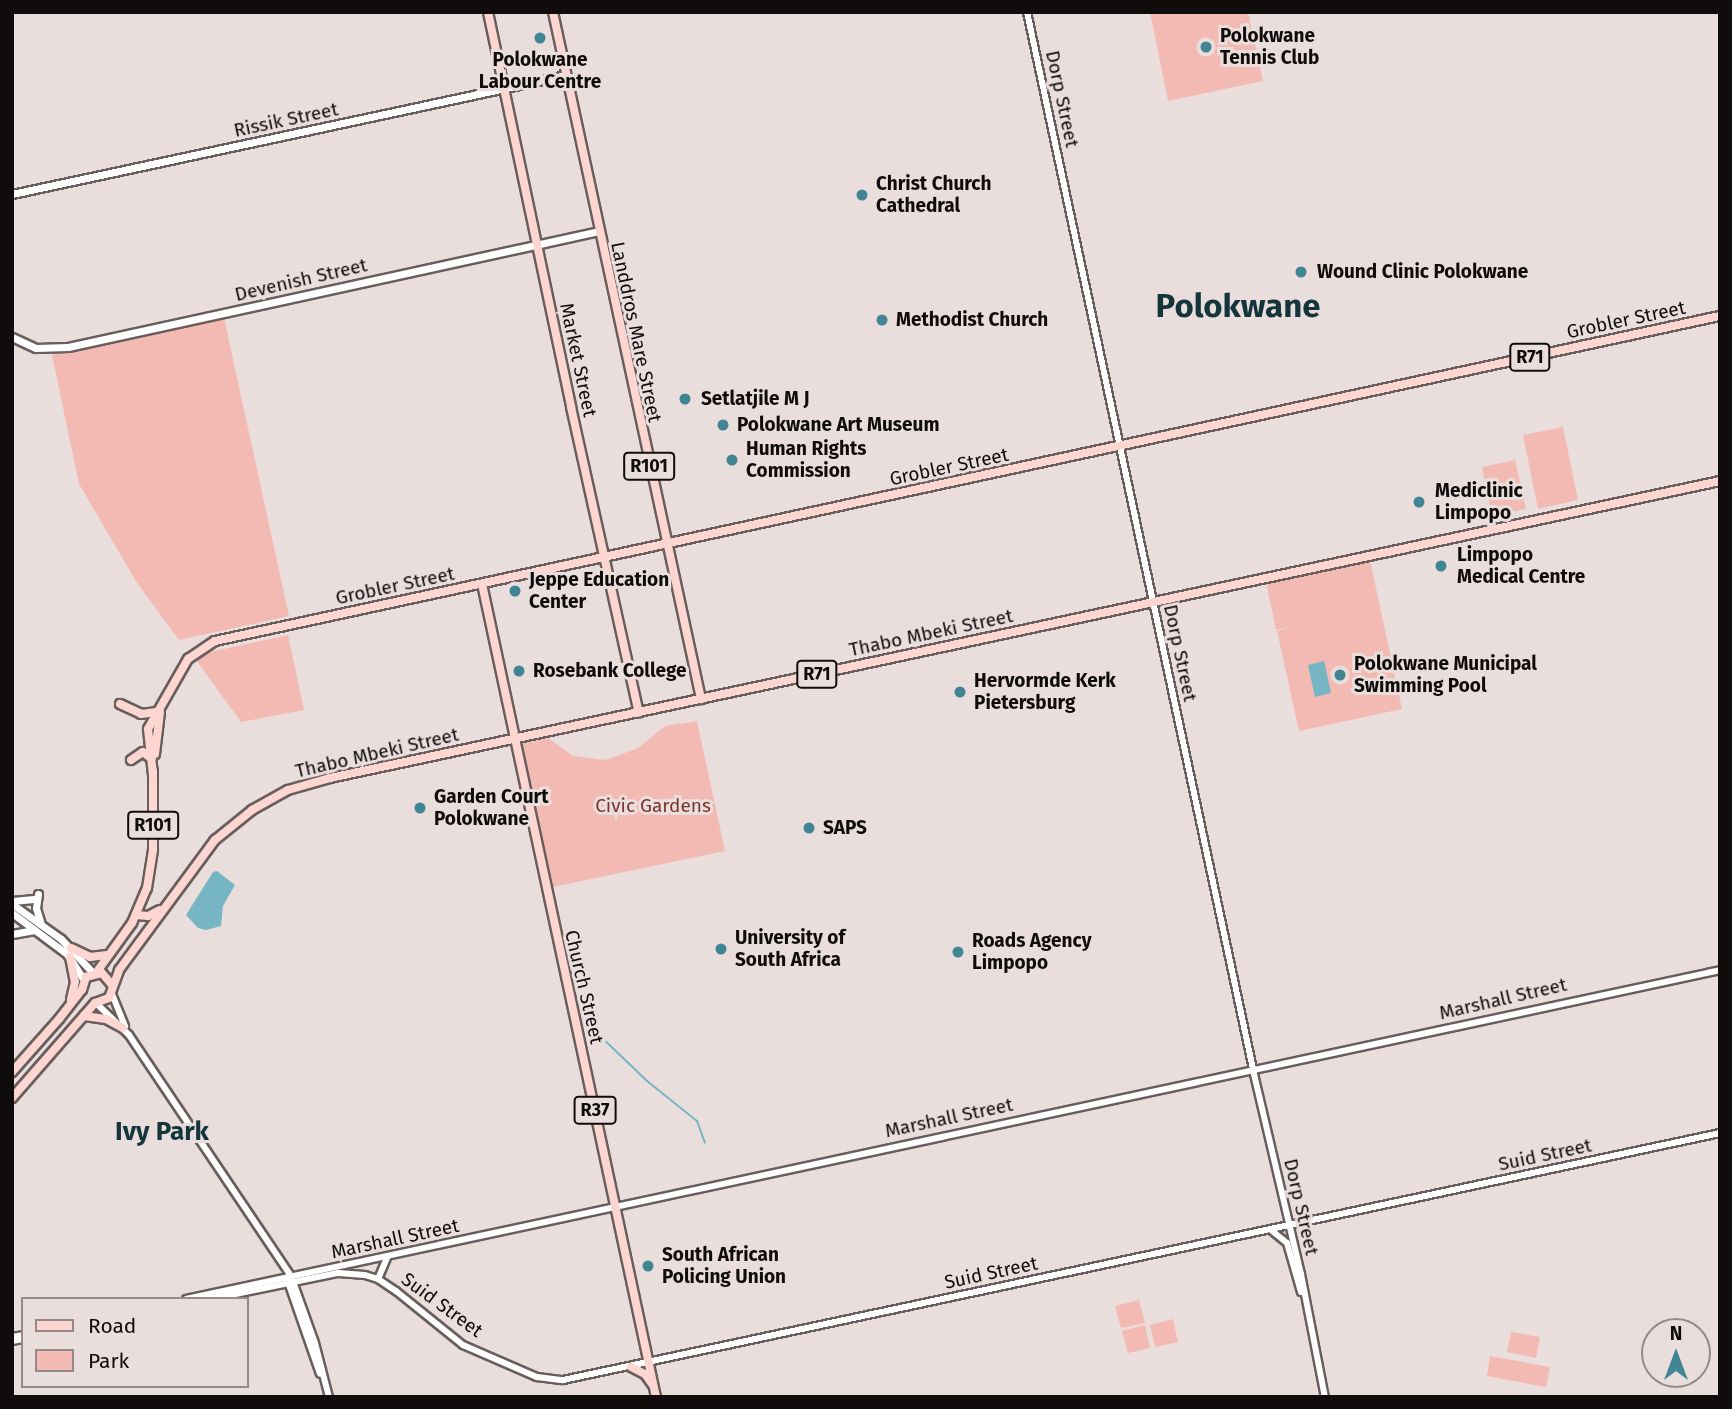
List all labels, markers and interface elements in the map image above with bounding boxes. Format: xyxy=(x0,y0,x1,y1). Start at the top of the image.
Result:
place label: Polokwane Tennis Club xyxy=(1220,25,1319,69)
marker: Polokwane Labour Centre xyxy=(532,30,548,46)
marker: Polokwane Tennis Club xyxy=(1198,39,1214,55)
street label: Dorp Street xyxy=(1041,48,1083,150)
place label: Polokwane Labour Centre xyxy=(479,49,601,93)
street label: Rissik Street xyxy=(232,98,340,142)
place label: Christ Church Cathedral xyxy=(876,173,991,217)
marker: Christ Church Cathedral xyxy=(854,187,870,203)
street label: Landdros Mare Street xyxy=(606,240,666,424)
street label: Devenish Street xyxy=(233,254,369,306)
place label: Wound Clinic Polokwane xyxy=(1317,261,1528,283)
marker: Wound Clinic Polokwane xyxy=(1291,262,1311,282)
district label: Polokwane xyxy=(1156,287,1320,327)
street label: Grobler Street xyxy=(1565,296,1687,344)
street label: Market Street xyxy=(555,301,601,419)
place label: Methodist Church xyxy=(896,309,1048,331)
marker: Methodist Church xyxy=(874,312,890,328)
road number: R71 xyxy=(1509,342,1551,372)
place label: Setlatjile M J xyxy=(701,388,809,410)
marker: Setlatjile M J xyxy=(675,389,695,409)
place label: Polokwane Art Museum xyxy=(737,414,939,436)
marker: Polokwane Art Museum xyxy=(715,417,731,433)
place label: Human Rights Commission xyxy=(746,438,866,482)
street label: Grobler Street xyxy=(888,443,1010,491)
road number: R101 xyxy=(623,452,675,480)
marker: Human Rights Commission xyxy=(724,452,740,468)
place label: Mediclinic Limpopo xyxy=(1435,480,1523,524)
marker: Mediclinic Limpopo xyxy=(1409,492,1429,512)
place label: Limpopo Medical Centre xyxy=(1457,544,1585,588)
marker: Limpopo Medical Centre xyxy=(1431,556,1451,576)
street label: Grobler Street xyxy=(334,562,456,610)
place label: Jeppe Education Center xyxy=(529,569,669,613)
marker: Jeppe Education Center xyxy=(507,583,523,599)
street label: Dorp Street xyxy=(1159,602,1201,704)
street label: Thabo Mbeki Street xyxy=(847,605,1015,661)
place label: Polokwane Municipal Swimming Pool xyxy=(1354,653,1537,697)
place label: Rosebank College xyxy=(533,660,687,682)
road number: R71 xyxy=(796,660,838,688)
marker: Rosebank College xyxy=(511,663,527,679)
marker: Polokwane Municipal Swimming Pool xyxy=(1332,667,1348,683)
place label: Hervormde Kerk Pietersburg xyxy=(974,670,1116,714)
marker: Hervormde Kerk Pietersburg xyxy=(952,684,968,700)
street label: Thabo Mbeki Street xyxy=(293,723,461,783)
place label: Garden Court Polokwane xyxy=(434,786,549,830)
park label: Civic Gardens xyxy=(595,795,711,817)
marker: Garden Court Polokwane xyxy=(412,800,428,816)
road number: R101 xyxy=(127,810,179,840)
place label: SAPS xyxy=(823,817,867,839)
marker: SAPS xyxy=(801,820,817,836)
place label: University of South Africa xyxy=(735,927,845,971)
street label: Church Street xyxy=(560,928,608,1046)
place label: Roads Agency Limpopo xyxy=(972,930,1091,974)
marker: University of South Africa xyxy=(713,941,729,957)
marker: Roads Agency Limpopo xyxy=(950,944,966,960)
street label: Marshall Street xyxy=(1437,973,1569,1025)
street label: Marshall Street xyxy=(883,1093,1015,1143)
road number: R37 xyxy=(572,1096,618,1125)
district label: Ivy Park xyxy=(115,1116,209,1148)
street label: Suid Street xyxy=(1496,1134,1594,1176)
street label: Dorp Street xyxy=(1279,1156,1323,1258)
street label: Marshall Street xyxy=(329,1214,461,1264)
place label: South African Policing Union xyxy=(662,1244,786,1288)
street label: Suid Street xyxy=(942,1252,1040,1294)
marker: South African Policing Union xyxy=(640,1258,656,1274)
street label: Suid Street xyxy=(397,1268,487,1342)
legend xyxy=(21,1297,248,1388)
text: Road xyxy=(88,1313,136,1339)
north arrow xyxy=(1641,1318,1711,1388)
text: N xyxy=(1670,1322,1682,1345)
text: Park xyxy=(88,1348,129,1374)

